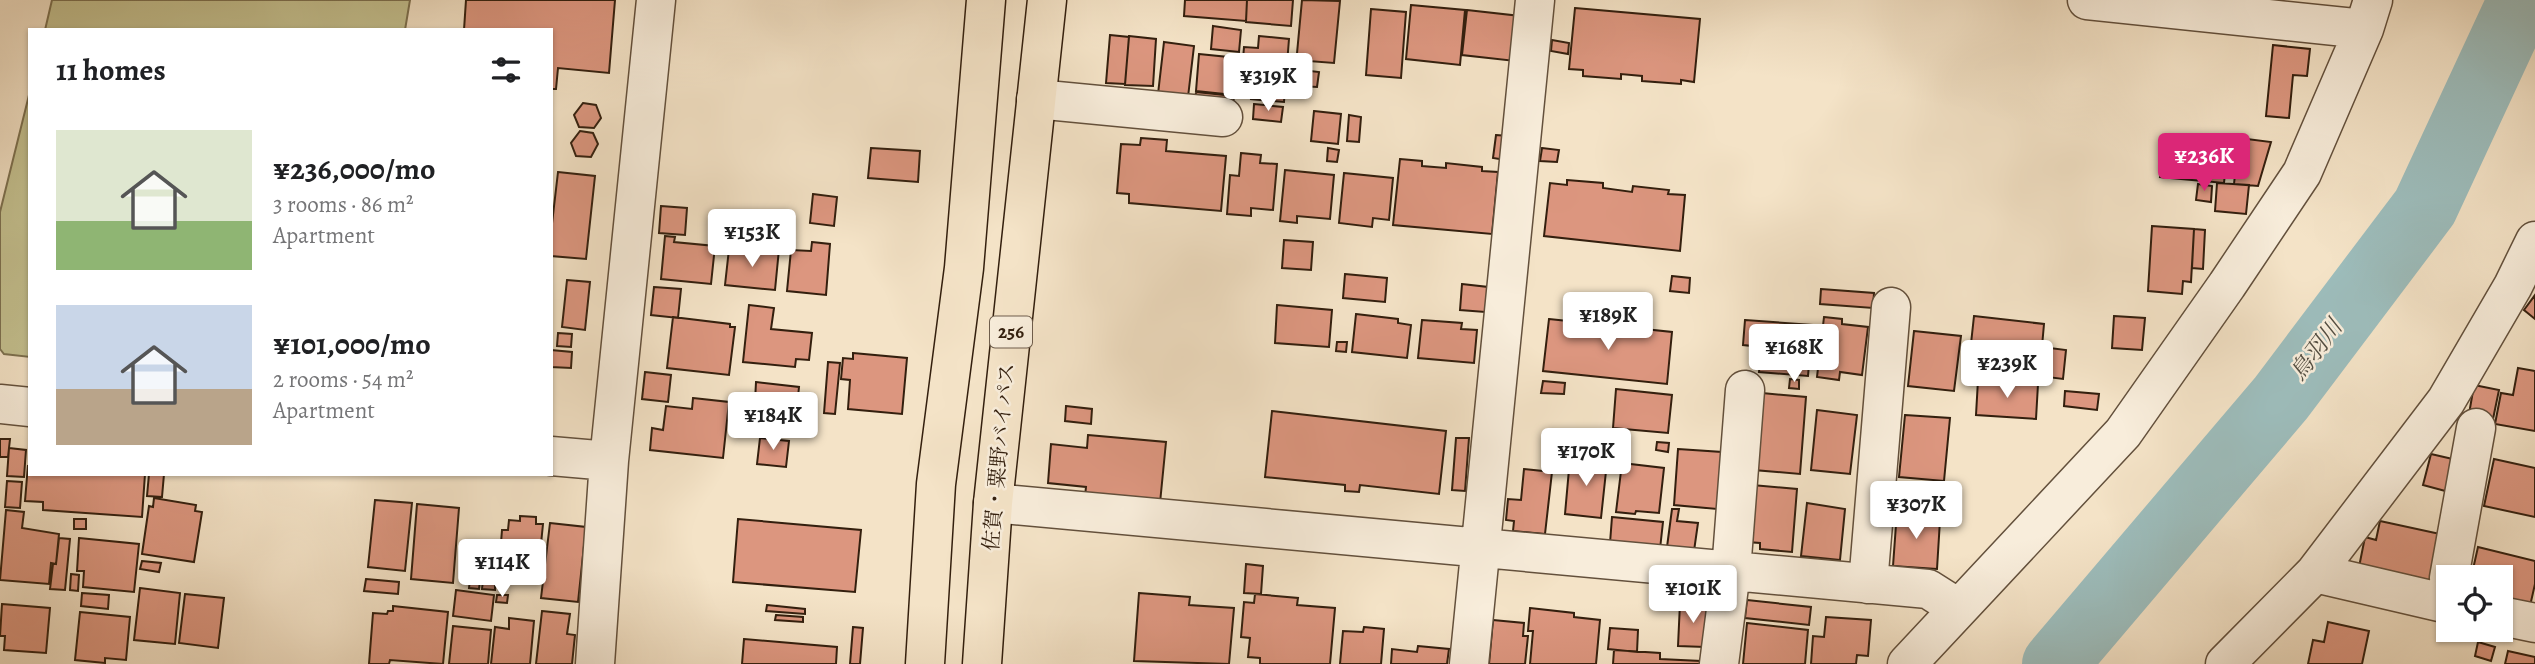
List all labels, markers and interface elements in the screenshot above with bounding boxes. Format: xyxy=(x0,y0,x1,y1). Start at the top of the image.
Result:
text: 11 homes xyxy=(56,50,166,90)
icon: filters xyxy=(487,51,525,89)
pin: ¥319K xyxy=(1219,54,1317,113)
text: ¥319K xyxy=(1239,60,1297,91)
pin: ¥236K xyxy=(2155,134,2253,193)
text: ¥236K xyxy=(2174,140,2234,171)
text: ¥236,000/mo xyxy=(273,149,435,189)
icon: home xyxy=(112,158,196,242)
text: 3 rooms · 86 m² xyxy=(273,189,414,220)
pin: ¥153K xyxy=(703,210,801,269)
text: ¥153K xyxy=(724,216,780,247)
text: Apartment xyxy=(273,220,375,251)
pin: ¥189K xyxy=(1559,292,1657,352)
text: ¥189K xyxy=(1579,299,1637,330)
water label: 鳥羽川 xyxy=(2283,311,2351,387)
road number: 256 xyxy=(990,316,1032,348)
text: ¥101,000/mo xyxy=(273,324,431,364)
pin: ¥168K xyxy=(1745,324,1843,384)
text: ¥168K xyxy=(1765,331,1823,362)
icon: home xyxy=(112,333,196,417)
pin: ¥239K xyxy=(1958,340,2056,400)
text: ¥239K xyxy=(1977,347,2037,378)
street label: 佐賀・粟野バイパス xyxy=(977,362,1021,552)
text: 2 rooms · 54 m² xyxy=(273,364,414,395)
pin: ¥184K xyxy=(724,392,822,452)
text: Apartment xyxy=(273,395,375,426)
text: ¥184K xyxy=(744,399,802,430)
pin: ¥170K xyxy=(1537,428,1635,488)
text: ¥170K xyxy=(1557,435,1615,466)
pin: ¥307K xyxy=(1867,482,1965,541)
text: ¥307K xyxy=(1886,488,1946,519)
pin: ¥114K xyxy=(453,540,551,599)
text: ¥114K xyxy=(474,546,530,577)
map controls xyxy=(2436,565,2513,642)
button: locate xyxy=(2436,565,2513,642)
pin: ¥101K xyxy=(1644,566,1742,625)
text: ¥101K xyxy=(1665,572,1721,603)

